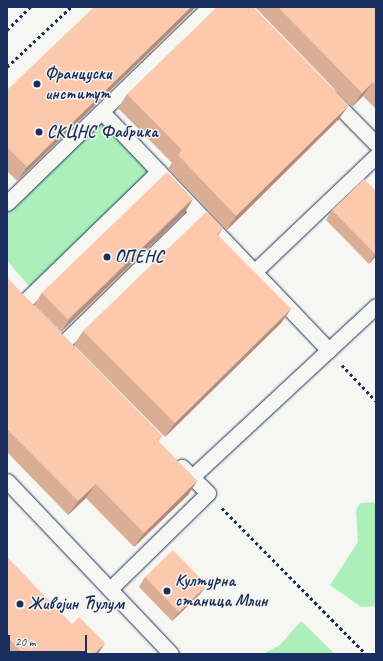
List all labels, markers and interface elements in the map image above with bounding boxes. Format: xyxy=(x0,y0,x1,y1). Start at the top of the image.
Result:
place label: Француски институт xyxy=(45,64,111,104)
marker: Француски институт xyxy=(32,79,42,89)
place label: СКЦНС Фабрика xyxy=(47,122,154,142)
marker: СКЦНС Фабрика xyxy=(34,127,44,137)
place label: ОПЕНС xyxy=(115,247,164,267)
marker: ОПЕНС xyxy=(102,252,112,262)
place label: Културна станица Млин xyxy=(175,571,268,611)
marker: Културна станица Млин xyxy=(162,586,172,596)
place label: Живојин Ћулум xyxy=(28,594,124,614)
marker: Живојин Ћулум xyxy=(15,599,25,609)
scale bar xyxy=(10,627,89,653)
text: 20 m xyxy=(15,634,35,650)

